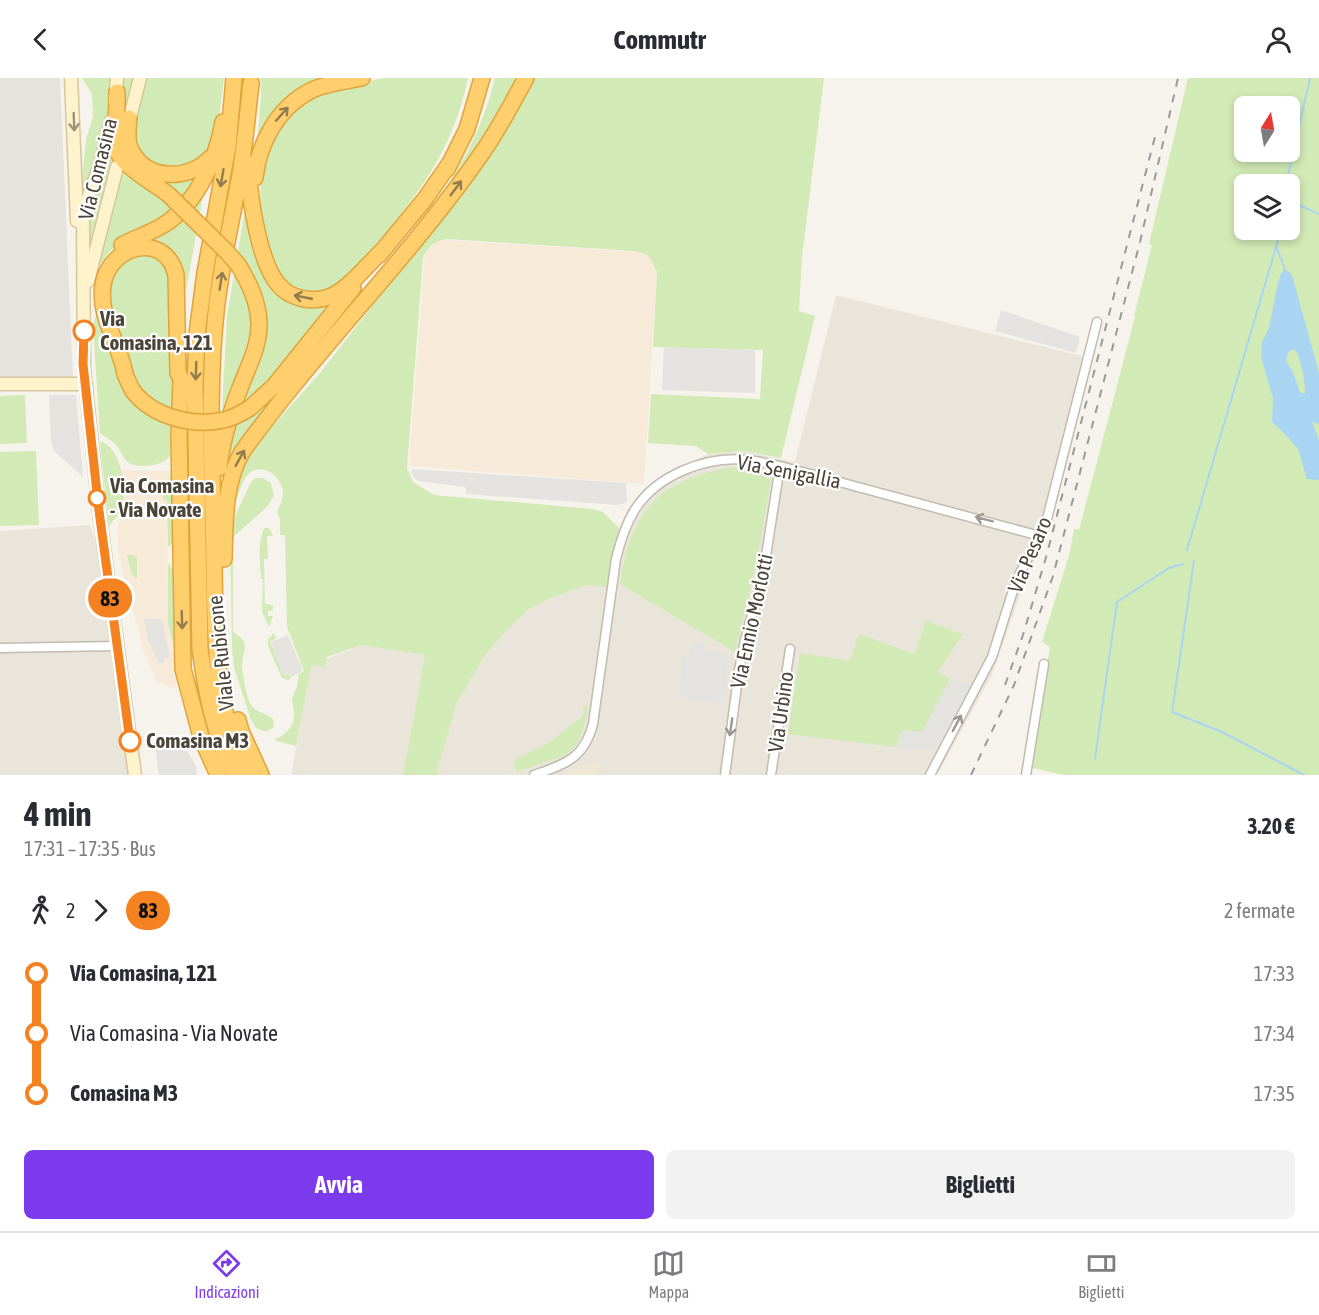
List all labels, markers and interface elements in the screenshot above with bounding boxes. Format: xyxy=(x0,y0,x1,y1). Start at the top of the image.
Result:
icon: back xyxy=(24,23,57,56)
icon: person xyxy=(1262,23,1295,56)
text: Commutr xyxy=(613,24,706,55)
north arrow xyxy=(1234,96,1300,162)
map controls xyxy=(1234,96,1300,240)
one-way arrow xyxy=(275,107,289,122)
one-way arrow xyxy=(68,111,79,131)
street label: Via Comasina xyxy=(73,115,121,222)
one-way arrow xyxy=(217,167,228,187)
button: layers xyxy=(1234,174,1300,240)
one-way arrow xyxy=(449,181,462,197)
one-way arrow xyxy=(215,272,226,292)
one-way arrow xyxy=(294,291,313,303)
place label: Via Comasina, 121 xyxy=(99,306,213,354)
marker: Via Comasina, 121 xyxy=(73,320,95,342)
one-way arrow xyxy=(190,360,201,380)
street label: Via Senigallia xyxy=(735,449,843,493)
one-way arrow xyxy=(234,450,246,467)
place label: Via Comasina - Via Novate xyxy=(109,473,214,521)
marker: Via Comasina - Via Novate xyxy=(88,489,106,507)
one-way arrow xyxy=(975,513,994,525)
street label: Via Pesaro xyxy=(1002,513,1056,596)
street label: Via Ennio Morlotti xyxy=(725,551,777,690)
line badge: 83 xyxy=(83,578,137,618)
text: 83 xyxy=(100,586,120,610)
street label: Viale Rubicone xyxy=(202,594,238,712)
one-way arrow xyxy=(176,610,188,630)
street label: Via Urbino xyxy=(762,670,798,754)
one-way arrow xyxy=(952,715,964,733)
one-way arrow xyxy=(726,716,737,736)
place label: Comasina M3 xyxy=(146,728,249,752)
marker: Comasina M3 xyxy=(119,730,141,752)
text: 4 min xyxy=(24,795,91,833)
text: 3.20 € xyxy=(1247,813,1295,839)
text: 17:31 – 17:35 · Bus xyxy=(24,837,156,860)
icon: walk xyxy=(24,894,57,927)
icon: forward xyxy=(84,894,117,927)
text: 83 xyxy=(138,898,158,922)
text: 2 xyxy=(66,899,75,922)
text: 2 fermate xyxy=(1224,899,1295,922)
text: Via Comasina, 121 xyxy=(70,960,217,986)
text: 17:33 xyxy=(1254,962,1295,985)
text: Via Comasina - Via Novate xyxy=(70,1020,278,1046)
text: 17:34 xyxy=(1254,1022,1295,1045)
text: Comasina M3 xyxy=(70,1080,178,1106)
text: 17:35 xyxy=(1254,1082,1295,1105)
button: Avvia xyxy=(24,1150,654,1219)
button: Biglietti xyxy=(666,1150,1295,1219)
tab: Indicazioni xyxy=(195,1247,259,1301)
tab: Mappa xyxy=(648,1247,689,1301)
tab: Biglietti xyxy=(1078,1247,1124,1301)

